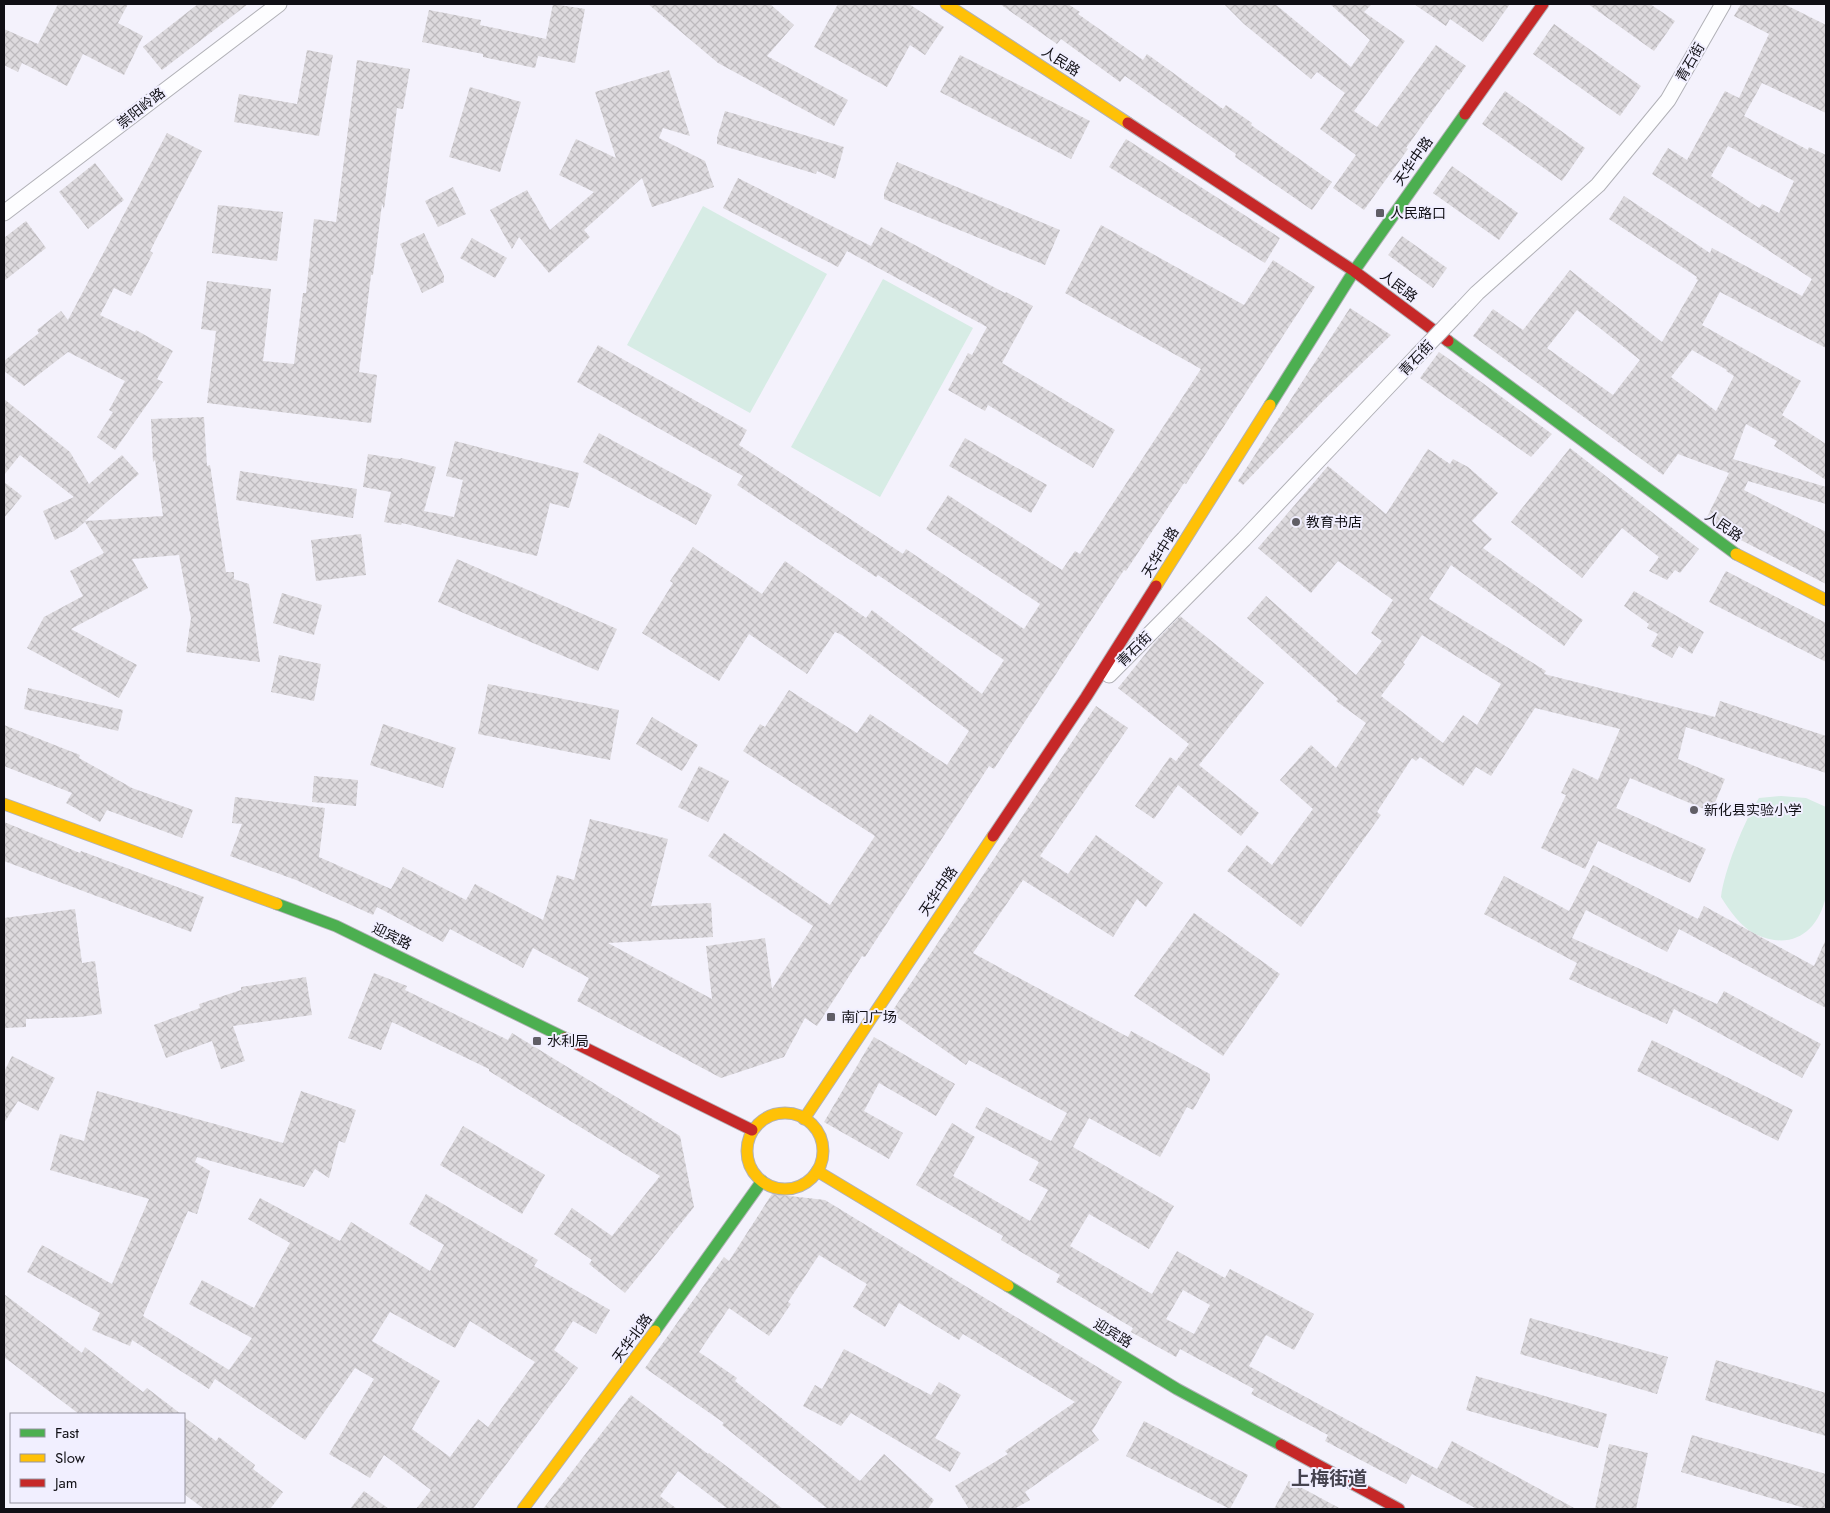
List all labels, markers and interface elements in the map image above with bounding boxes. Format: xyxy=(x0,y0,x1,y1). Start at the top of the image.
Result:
street label: 青石街 xyxy=(1671,39,1709,85)
street label: 人民路 xyxy=(1038,41,1084,81)
street label: 崇阳岭路 xyxy=(113,83,169,133)
street label: 天华中路 xyxy=(1389,132,1437,190)
place label: 人民路口 xyxy=(1390,203,1446,223)
marker: 人民路口 xyxy=(1374,207,1386,219)
street label: 人民路 xyxy=(1376,265,1422,307)
street label: 青石街 xyxy=(1394,336,1438,380)
street label: 人民路 xyxy=(1701,506,1747,546)
place label: 教育书店 xyxy=(1306,512,1362,532)
marker: 教育书店 xyxy=(1290,516,1302,528)
street label: 天华中路 xyxy=(1137,523,1183,581)
street label: 青石街 xyxy=(1112,627,1156,671)
place label: 新化县实验小学 xyxy=(1704,800,1802,820)
marker: 新化县实验小学 xyxy=(1688,804,1700,816)
street label: 天华中路 xyxy=(914,862,962,920)
street label: 迎宾路 xyxy=(369,918,415,954)
place label: 南门广场 xyxy=(841,1007,897,1027)
marker: 南门广场 xyxy=(825,1011,837,1023)
place label: 水利局 xyxy=(547,1031,589,1051)
marker: 水利局 xyxy=(531,1035,543,1047)
street label: 天华北路 xyxy=(607,1309,657,1367)
street label: 迎宾路 xyxy=(1090,1314,1136,1352)
legend xyxy=(10,1413,185,1503)
text: Fast xyxy=(55,1422,79,1444)
text: Slow xyxy=(55,1447,86,1469)
district label: 上梅街道 xyxy=(1291,1465,1367,1492)
text: Jam xyxy=(53,1472,78,1494)

